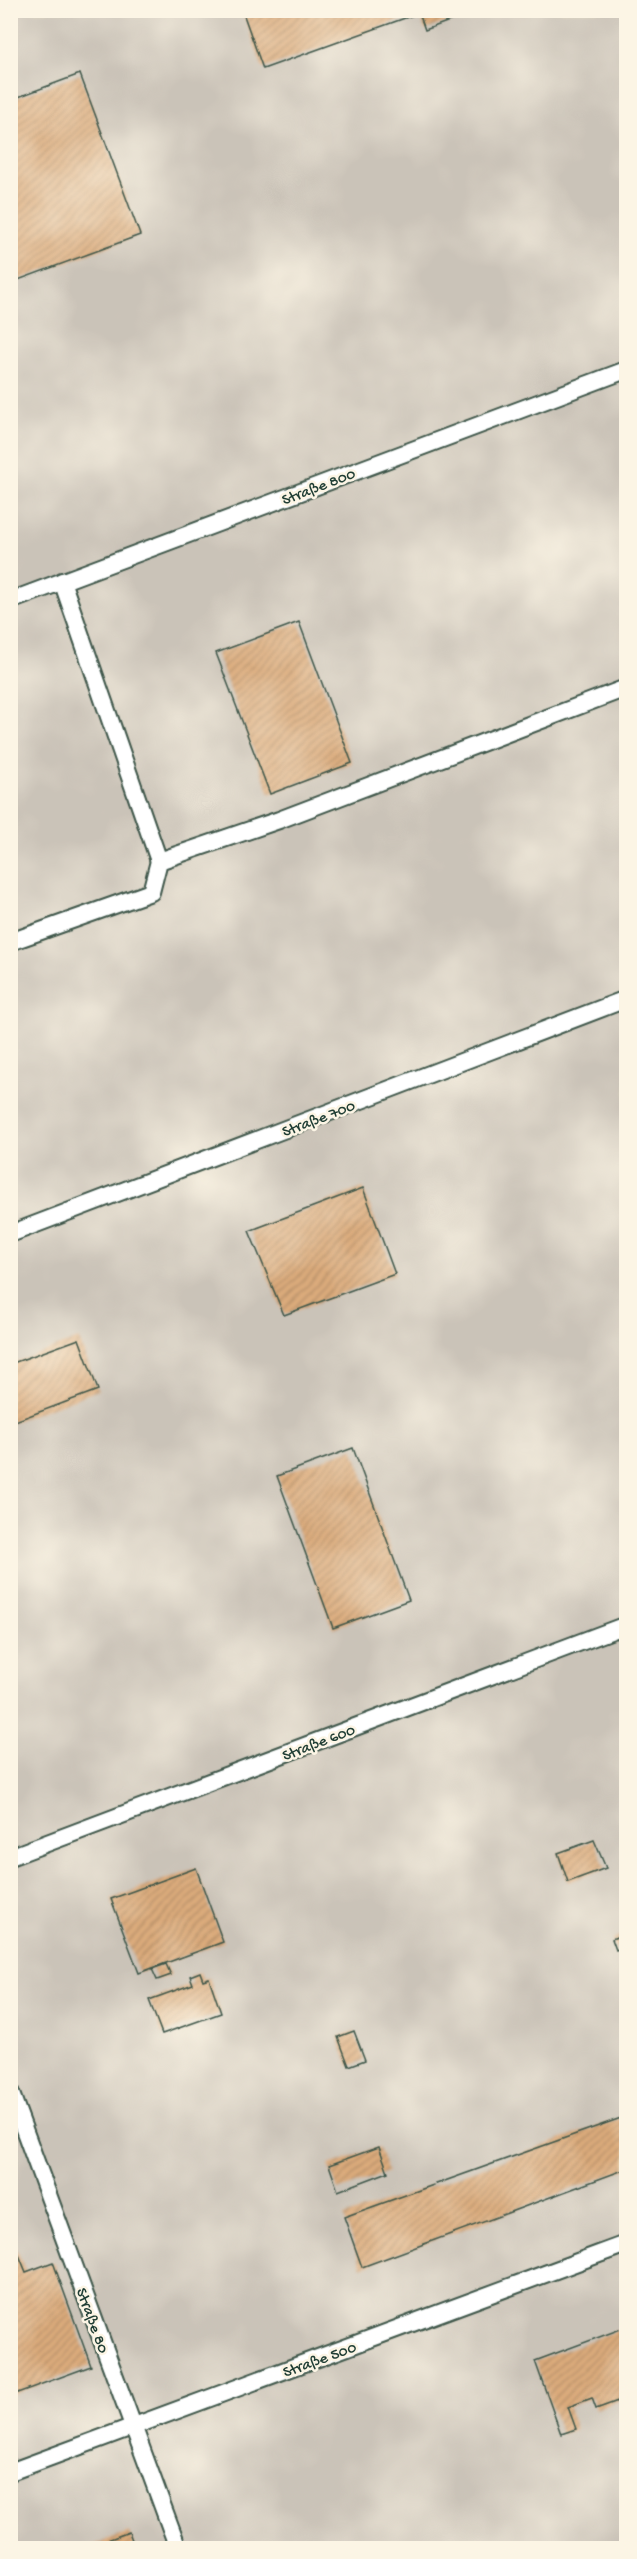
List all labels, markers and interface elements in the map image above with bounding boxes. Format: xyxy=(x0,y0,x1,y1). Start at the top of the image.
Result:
street label: Straße 800 xyxy=(280,466,359,511)
street label: Straße 700 xyxy=(280,1098,358,1143)
street label: Straße 600 xyxy=(280,1722,358,1767)
street label: Straße 80 xyxy=(70,2286,111,2356)
street label: Straße 500 xyxy=(281,2339,360,2383)

